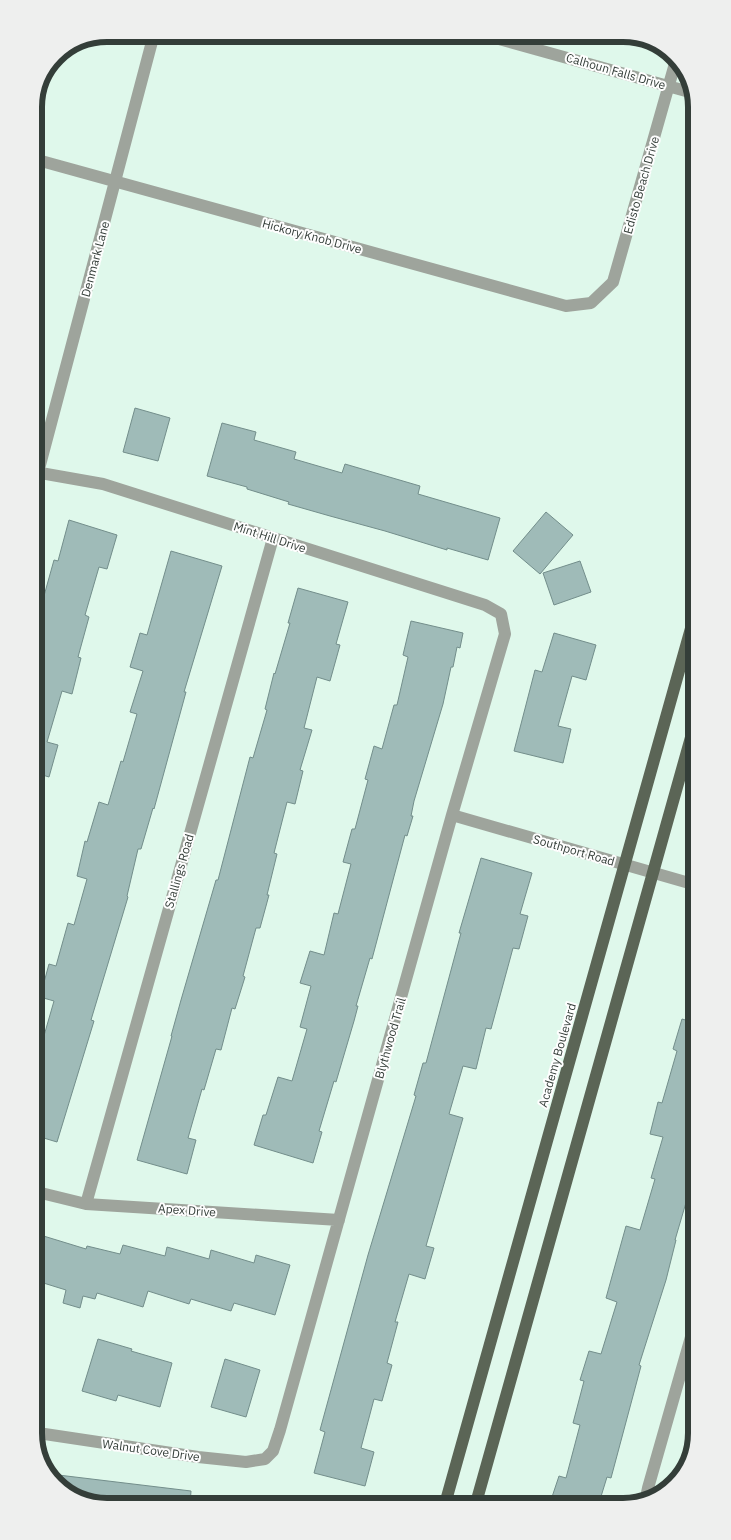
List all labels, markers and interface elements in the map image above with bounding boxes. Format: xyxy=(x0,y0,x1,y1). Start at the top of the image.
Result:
street label: Calhoun Falls Drive xyxy=(565,50,668,92)
street label: Edisto Beach Drive xyxy=(620,134,662,235)
street label: Hickory Knob Drive xyxy=(261,216,364,257)
street label: Denmark Lane xyxy=(78,219,112,298)
street label: Mint Hill Drive xyxy=(232,518,308,556)
street label: Southport Road xyxy=(531,831,617,869)
street label: Stallings Road xyxy=(161,832,197,910)
street label: Blythwood Trail xyxy=(371,996,409,1080)
street label: Academy Boulevard xyxy=(535,1001,579,1109)
street label: Apex Drive xyxy=(158,1200,217,1220)
street label: Walnut Cove Drive xyxy=(101,1436,201,1464)

